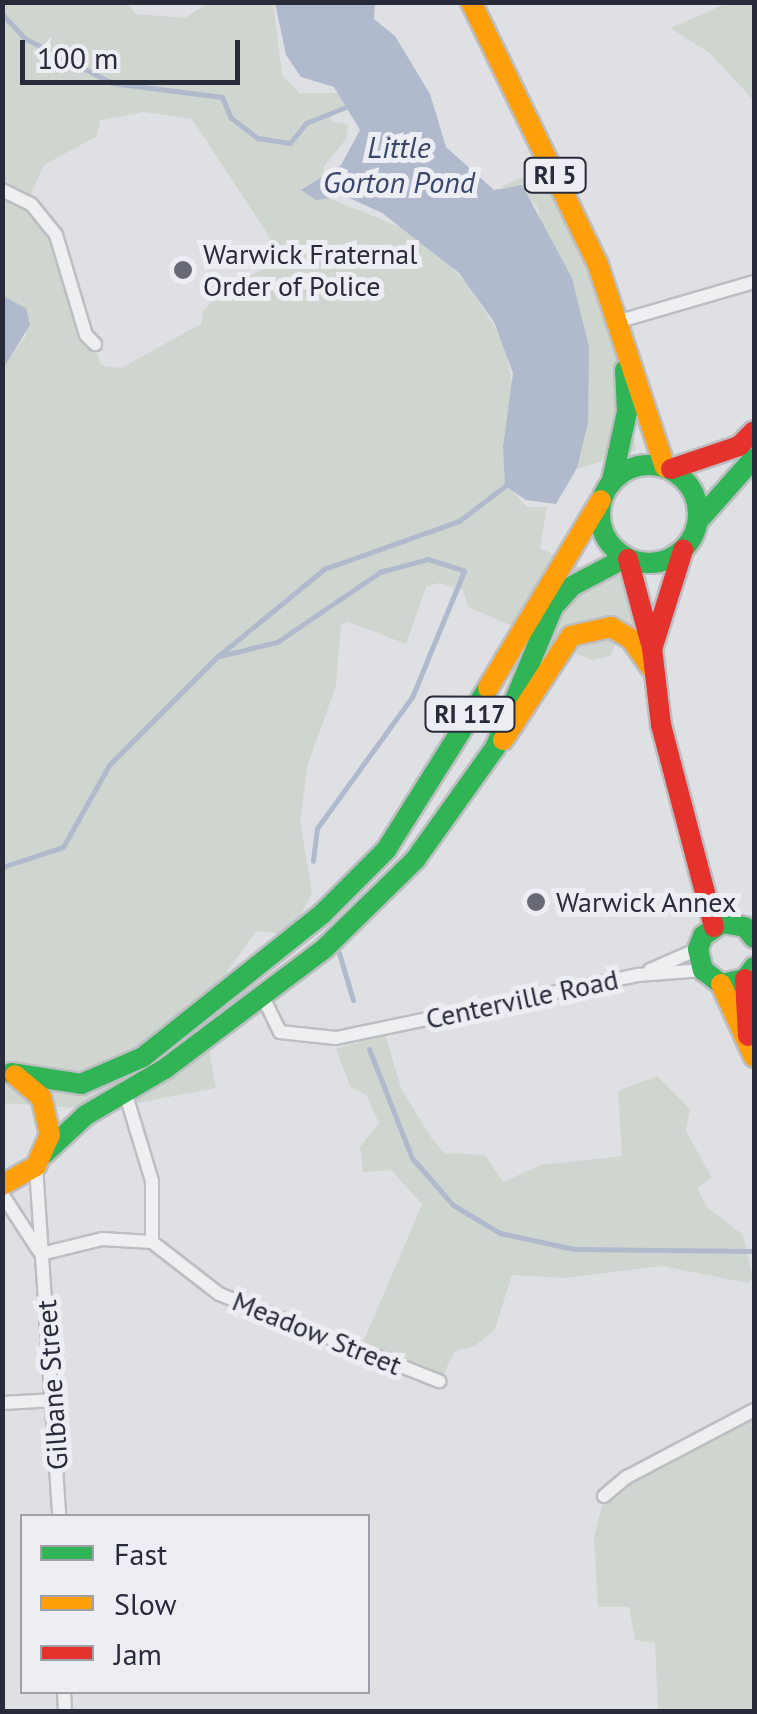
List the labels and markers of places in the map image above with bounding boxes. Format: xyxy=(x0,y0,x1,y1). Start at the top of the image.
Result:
place label: Warwick Fraternal Order of Police xyxy=(203,237,418,303)
marker: Warwick Fraternal Order of Police xyxy=(172,259,194,281)
place label: Warwick Annex xyxy=(556,885,738,919)
marker: Warwick Annex xyxy=(525,891,547,913)

